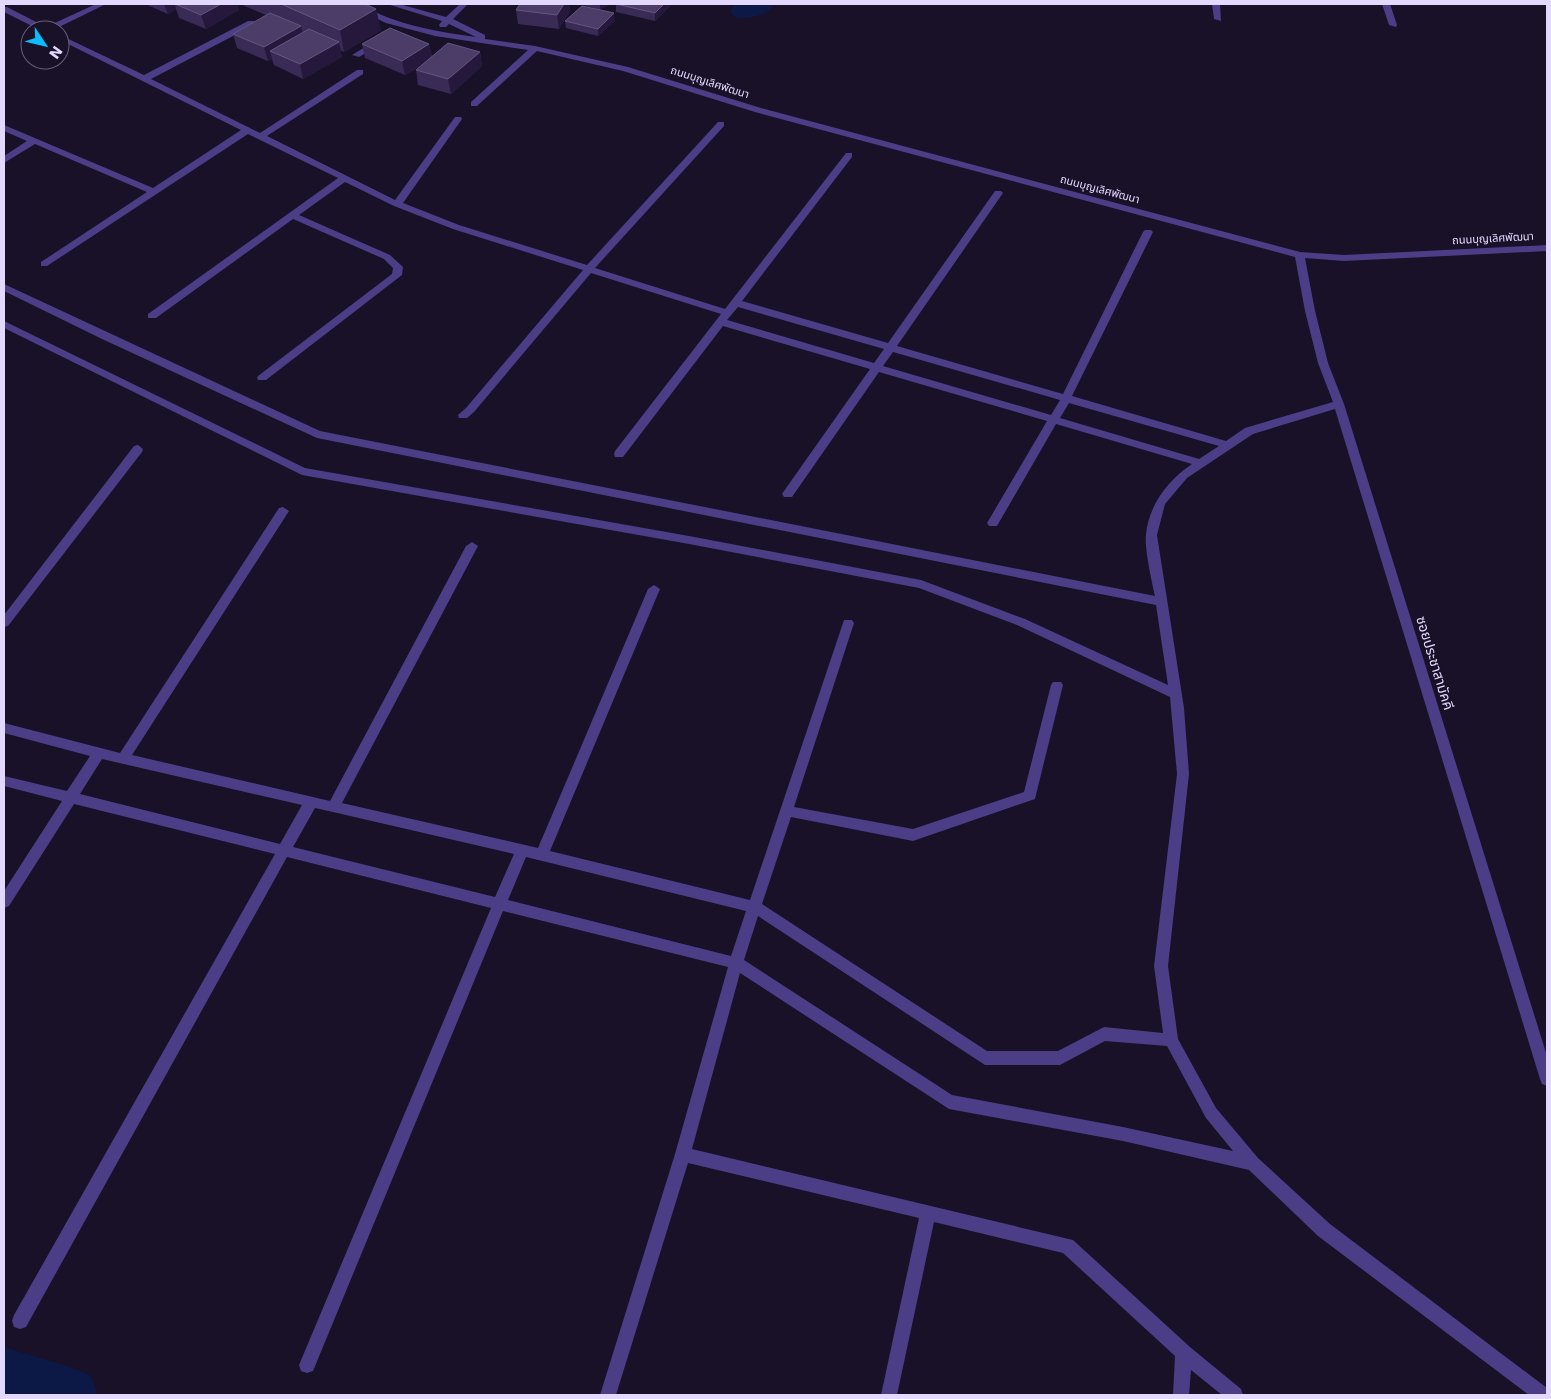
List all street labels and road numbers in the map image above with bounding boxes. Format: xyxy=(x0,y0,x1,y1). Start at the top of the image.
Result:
street label: ถนนบุญเลิศพัฒนา xyxy=(669,64,751,101)
street label: ถนนบุญเลิศพัฒนา xyxy=(1059,173,1141,206)
street label: ถนนบุญเลิศพัฒนา xyxy=(1452,230,1534,247)
street label: ซอยประชาสามัคคี xyxy=(1413,614,1457,712)

